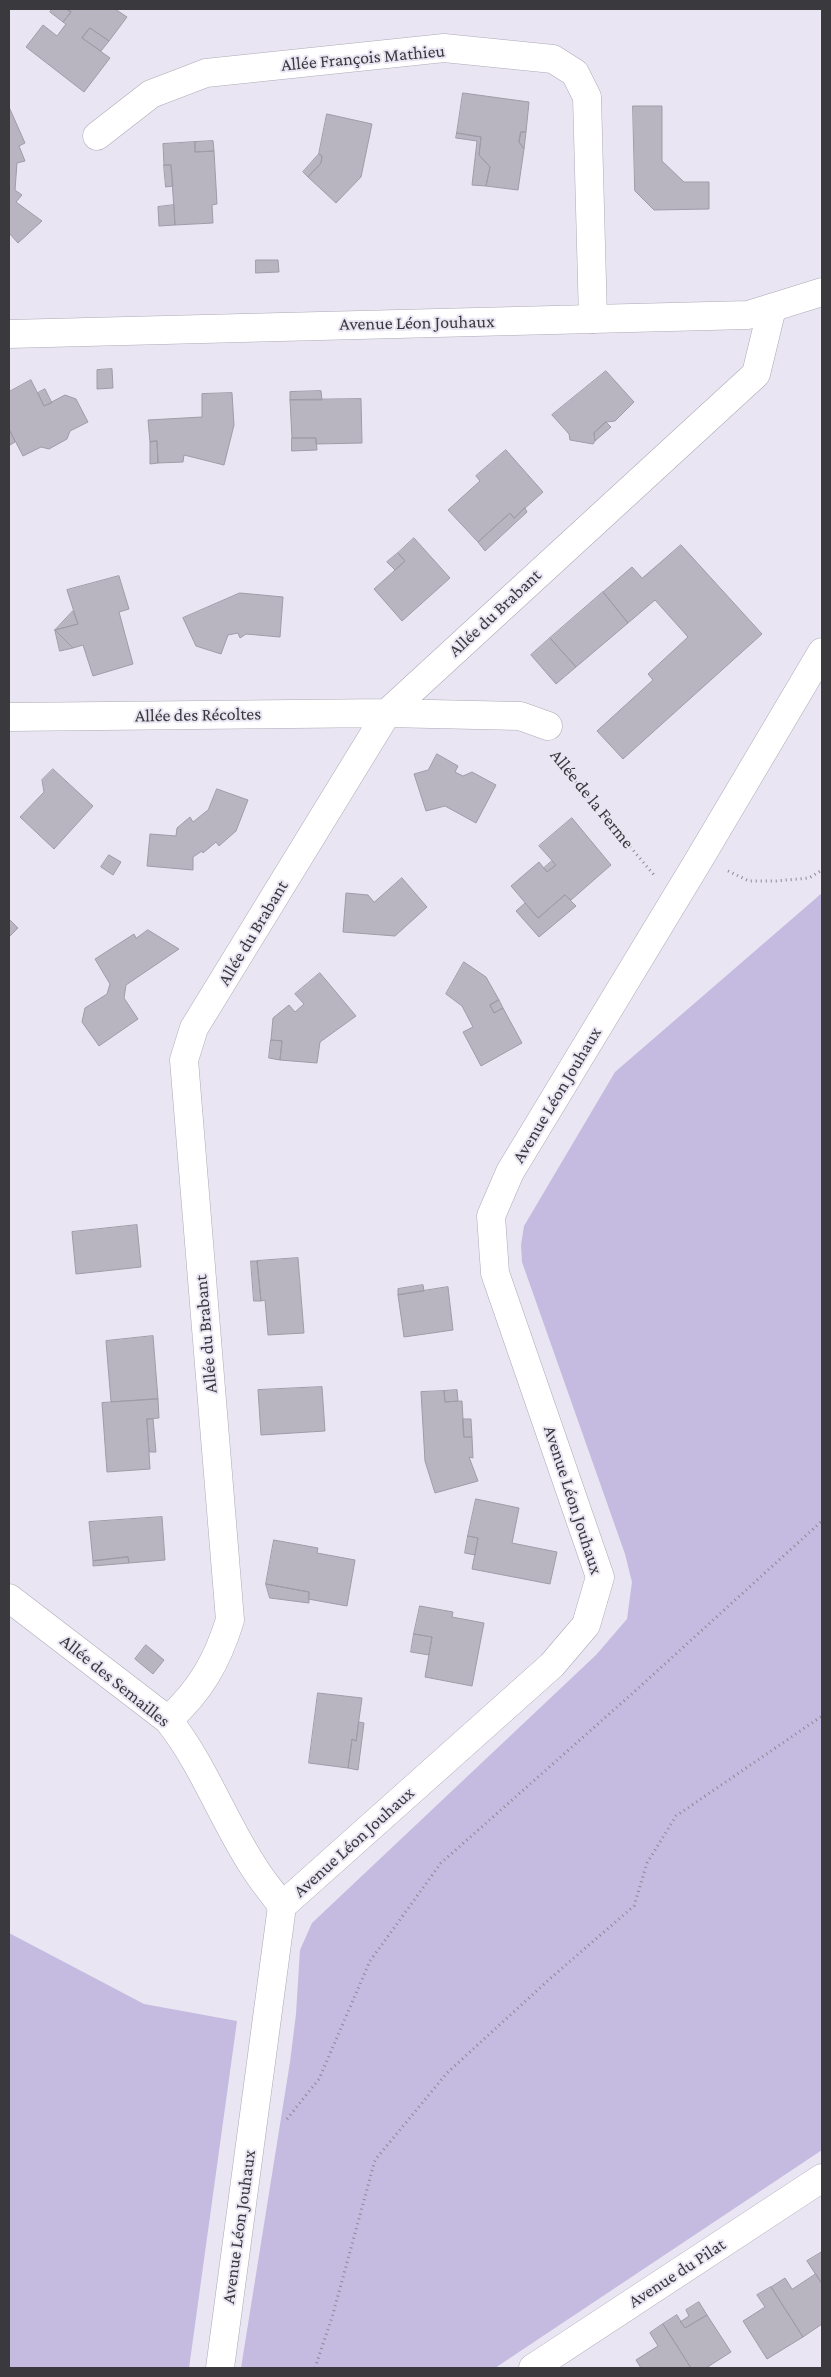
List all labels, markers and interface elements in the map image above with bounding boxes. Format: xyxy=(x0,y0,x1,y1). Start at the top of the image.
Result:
street label: Allée François Mathieu xyxy=(280,40,446,76)
street label: Avenue Léon Jouhaux xyxy=(339,311,495,335)
street label: Allée du Brabant xyxy=(444,565,546,661)
street label: Allée des Récoltes xyxy=(135,703,261,727)
street label: Allée de la Ferme xyxy=(545,745,639,853)
street label: Allée du Brabant xyxy=(213,877,293,989)
street label: Avenue Léon Jouhaux xyxy=(508,1023,606,1167)
street label: Allée du Brabant xyxy=(190,1274,222,1394)
street label: Avenue Léon Jouhaux xyxy=(539,1423,607,1577)
street label: Allée des Semailles xyxy=(56,1630,174,1732)
street label: Avenue Léon Jouhaux xyxy=(289,1782,419,1902)
street label: Avenue Léon Jouhaux xyxy=(218,2149,260,2305)
street label: Avenue du Pilat xyxy=(624,2234,730,2312)

